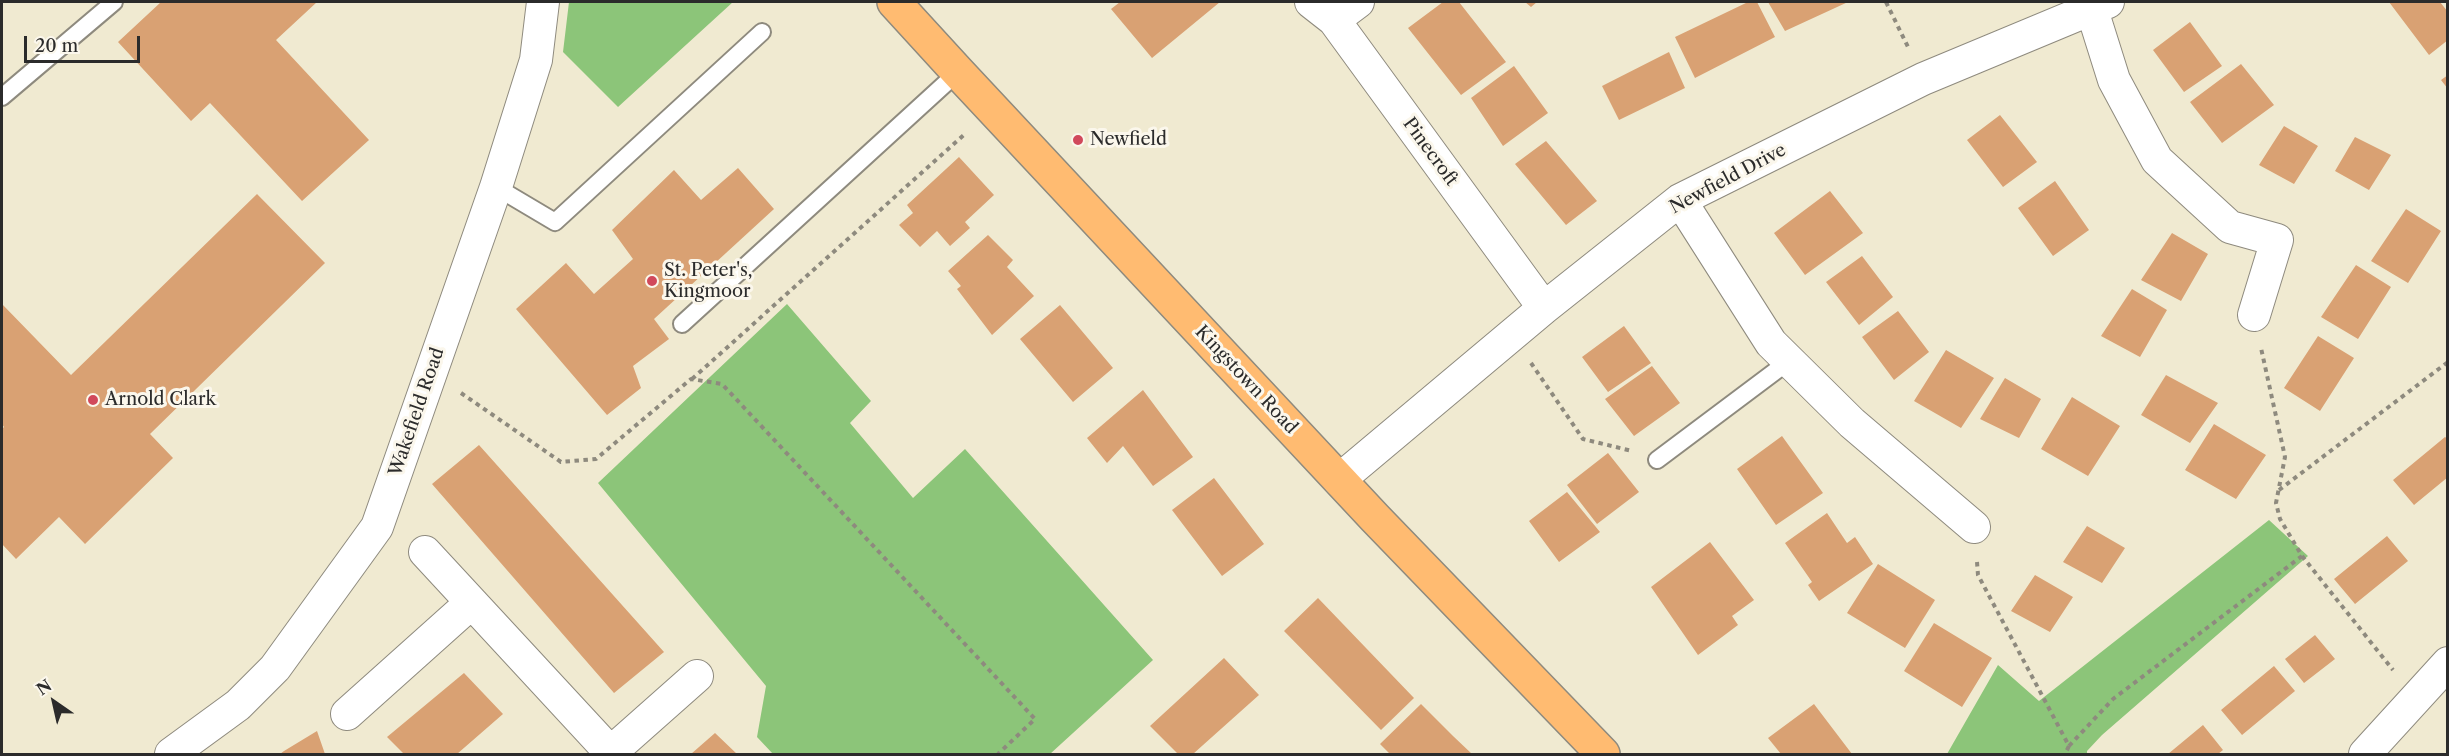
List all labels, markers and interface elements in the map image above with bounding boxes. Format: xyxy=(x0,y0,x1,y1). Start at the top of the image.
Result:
scale bar xyxy=(27,24,142,62)
text: 20 m xyxy=(35,35,78,57)
street label: Pinecroft xyxy=(1398,114,1462,190)
place label: Newfield xyxy=(1090,129,1167,151)
marker: Newfield xyxy=(1071,133,1085,147)
street label: Newfield Drive xyxy=(1666,139,1790,219)
place label: St. Peter's, Kingmoor xyxy=(664,260,752,302)
marker: St. Peter's, Kingmoor xyxy=(645,274,659,288)
street label: Kingstown Road xyxy=(1190,321,1302,439)
street label: Wakefield Road xyxy=(385,345,449,479)
place label: Arnold Clark xyxy=(105,389,216,411)
marker: Arnold Clark xyxy=(86,393,100,407)
north arrow xyxy=(24,672,84,732)
text: N xyxy=(33,675,55,699)

